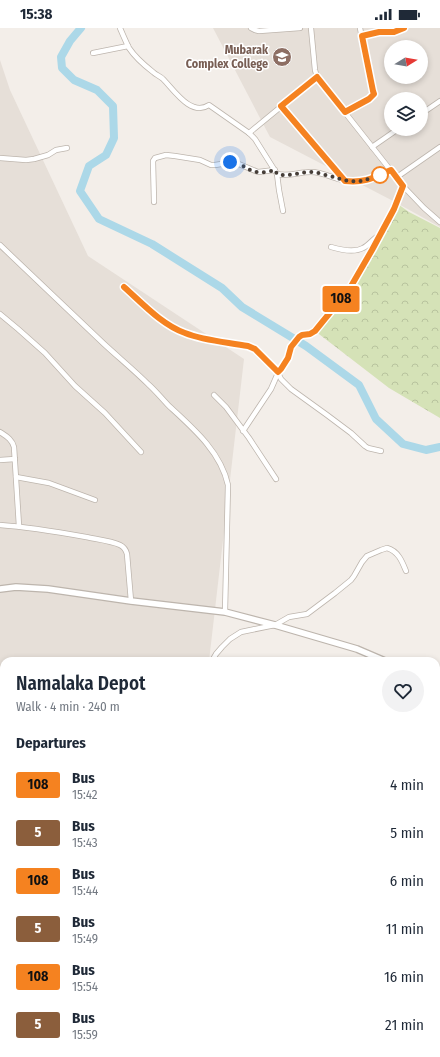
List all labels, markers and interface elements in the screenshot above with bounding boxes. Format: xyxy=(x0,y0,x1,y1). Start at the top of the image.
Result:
text: 15:38 xyxy=(20,5,52,23)
north arrow xyxy=(384,40,428,84)
map controls xyxy=(384,40,428,136)
place label: Mubarak Complex College xyxy=(186,43,269,71)
school or university icon: Mubarak Complex College xyxy=(271,46,293,68)
button: layers xyxy=(384,92,428,136)
your location xyxy=(220,152,240,172)
unlabelled marker xyxy=(371,166,389,184)
line badge: 108 xyxy=(318,286,364,312)
text: 108 xyxy=(331,290,351,307)
button: heart xyxy=(382,670,424,712)
text: Namalaka Depot xyxy=(16,672,146,695)
text: Walk · 4 min · 240 m xyxy=(16,699,120,714)
text: Departures xyxy=(16,734,86,752)
text: Bus xyxy=(72,769,95,787)
text: 108 xyxy=(28,776,48,793)
text: 4 min xyxy=(390,776,424,794)
text: 15:42 xyxy=(72,787,98,802)
text: Bus xyxy=(72,817,95,835)
text: 5 xyxy=(35,824,41,841)
text: 5 min xyxy=(390,824,424,842)
text: 15:43 xyxy=(72,835,98,850)
text: Bus xyxy=(72,865,95,883)
text: 108 xyxy=(28,872,48,889)
text: 6 min xyxy=(390,872,424,890)
text: 15:44 xyxy=(72,883,98,898)
text: Bus xyxy=(72,913,95,931)
text: 5 xyxy=(35,920,41,937)
text: 11 min xyxy=(386,920,424,938)
text: 15:49 xyxy=(72,931,98,946)
text: Bus xyxy=(72,961,95,979)
text: 108 xyxy=(28,968,48,985)
text: 16 min xyxy=(384,968,424,986)
text: 15:54 xyxy=(72,979,98,994)
text: Bus xyxy=(72,1009,95,1027)
text: 5 xyxy=(35,1016,41,1033)
text: 21 min xyxy=(385,1016,424,1034)
text: 15:59 xyxy=(72,1027,98,1042)

